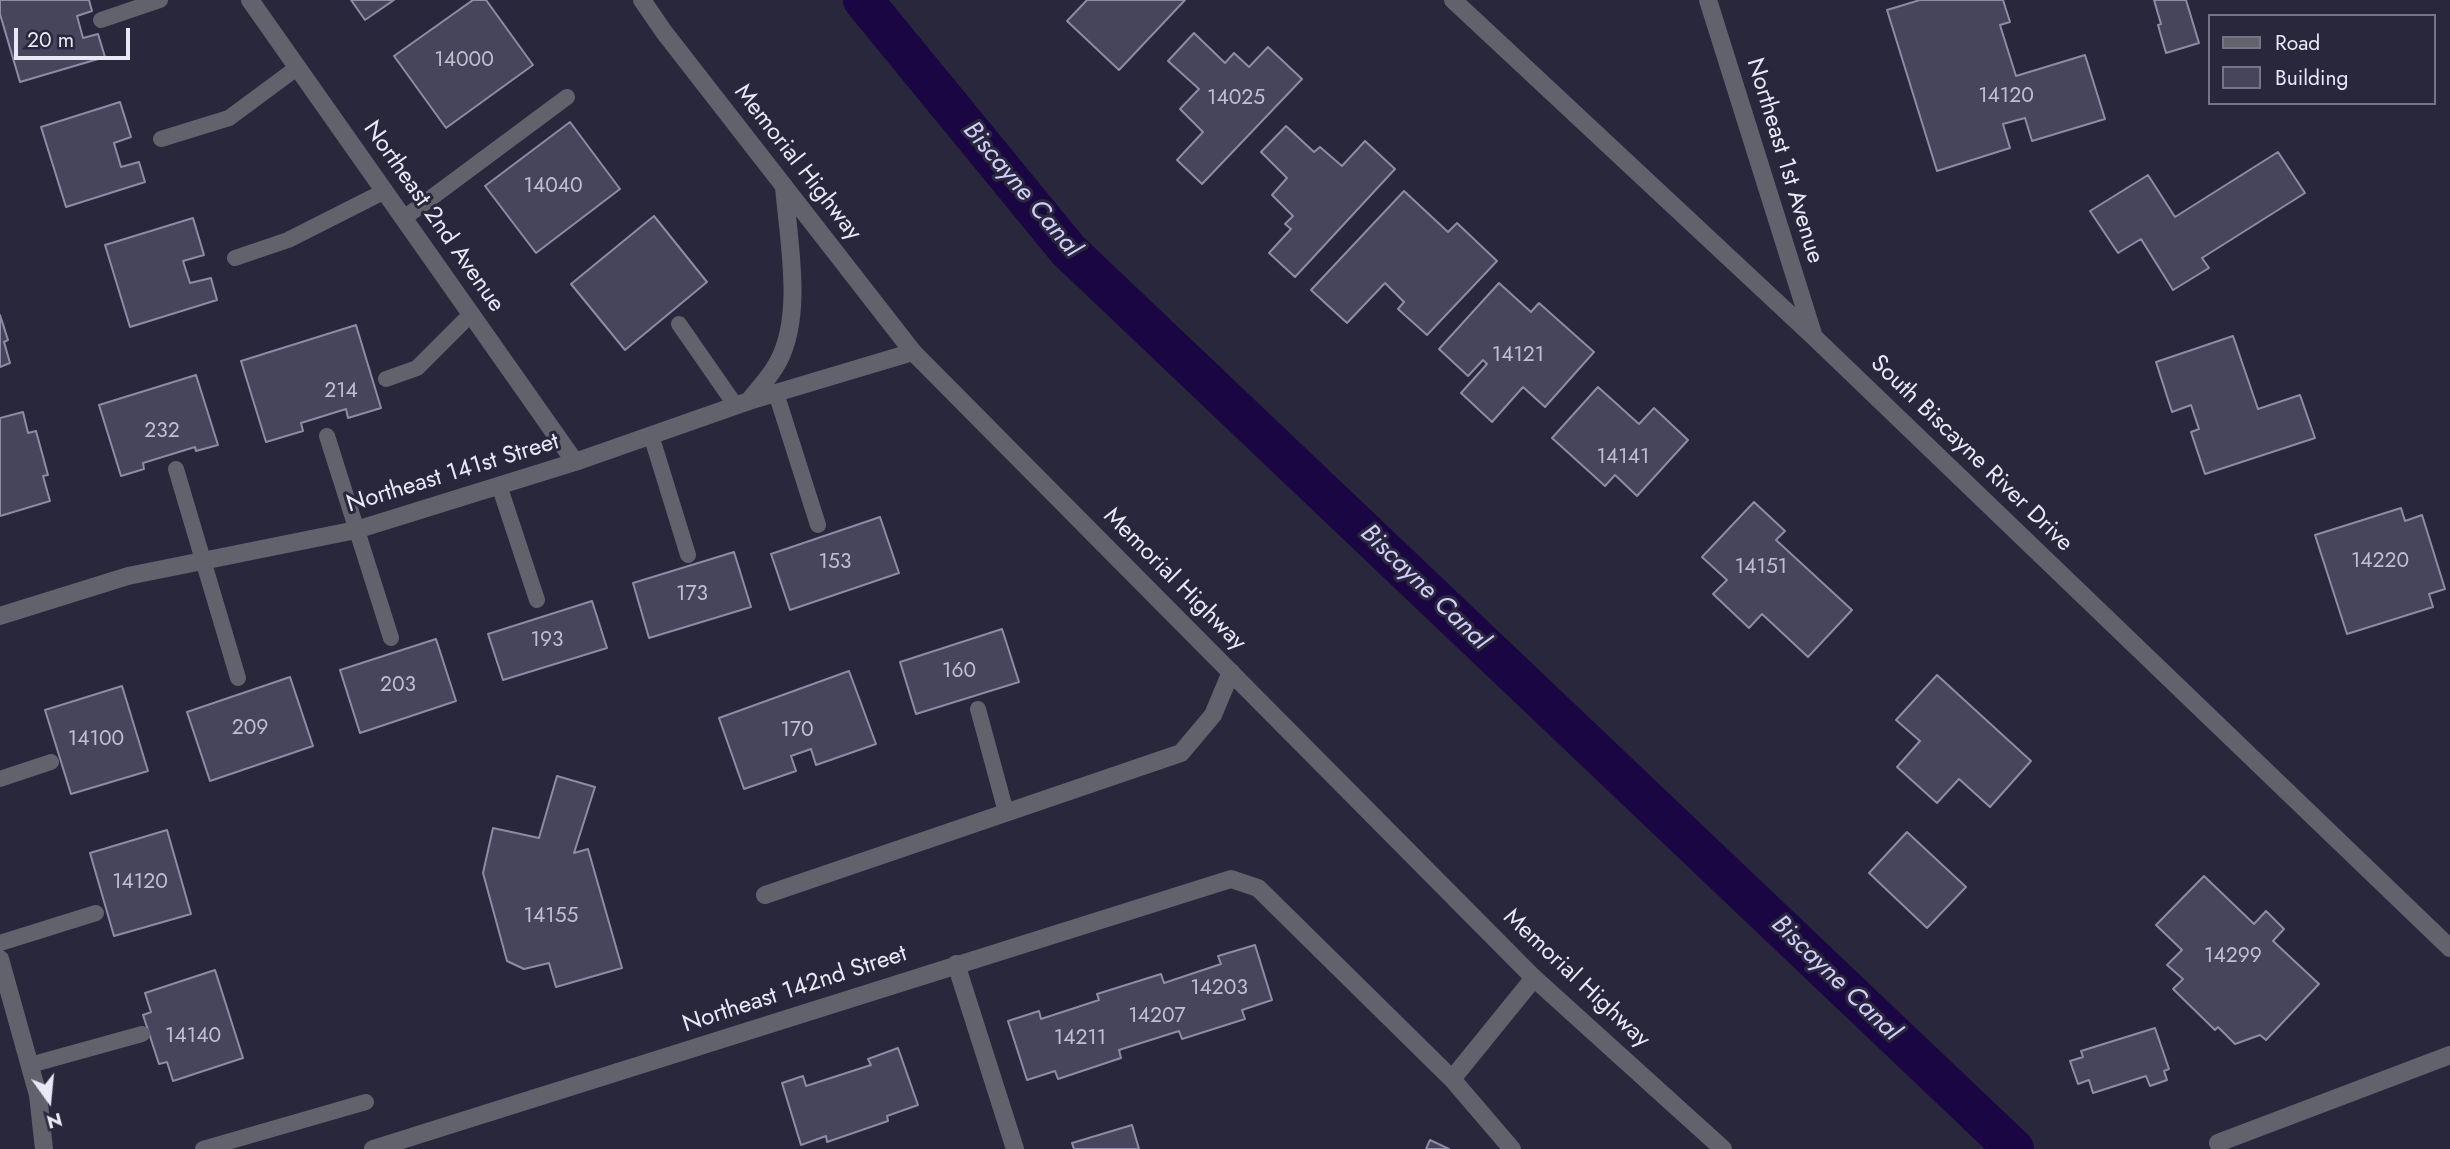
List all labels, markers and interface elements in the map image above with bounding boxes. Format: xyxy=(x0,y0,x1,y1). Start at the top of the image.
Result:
scale bar xyxy=(18,14,133,58)
legend xyxy=(2208,14,2436,105)
text: 20 m xyxy=(27,25,74,55)
text: Road xyxy=(2275,28,2320,58)
house number: 14000 xyxy=(434,48,494,74)
street label: Northeast 1st Avenue xyxy=(1739,55,1829,267)
text: Building xyxy=(2275,63,2348,93)
street label: Memorial Highway xyxy=(727,79,867,247)
house number: 14120 xyxy=(1978,84,2034,110)
house number: 14025 xyxy=(1207,86,1265,112)
street label: Northeast 2nd Avenue xyxy=(356,116,510,318)
water label: Biscayne Canal xyxy=(955,116,1087,264)
house number: 14040 xyxy=(523,174,583,200)
house number: 14121 xyxy=(1492,343,1544,369)
street label: South Biscayne River Drive xyxy=(1864,350,2078,558)
house number: 214 xyxy=(324,379,358,405)
house number: 232 xyxy=(144,419,180,445)
street label: Northeast 141st Street xyxy=(343,428,563,520)
house number: 14141 xyxy=(1597,445,1649,471)
street label: Memorial Highway xyxy=(1097,503,1251,657)
water label: Biscayne Canal xyxy=(1353,519,1495,657)
house number: 14220 xyxy=(2351,549,2409,575)
house number: 153 xyxy=(819,550,851,576)
house number: 14151 xyxy=(1735,555,1787,581)
house number: 173 xyxy=(676,582,708,608)
house number: 193 xyxy=(530,628,564,654)
house number: 160 xyxy=(942,659,976,685)
house number: 203 xyxy=(380,673,416,699)
house number: 209 xyxy=(232,716,268,742)
house number: 170 xyxy=(780,718,814,744)
house number: 14100 xyxy=(68,727,124,753)
house number: 14120 xyxy=(112,870,168,896)
house number: 14155 xyxy=(524,904,578,930)
street label: Memorial Highway xyxy=(1497,904,1655,1054)
water label: Biscayne Canal xyxy=(1764,910,1906,1048)
street label: Northeast 142nd Street xyxy=(679,940,911,1040)
house number: 14299 xyxy=(2204,944,2262,970)
house number: 14203 xyxy=(1190,976,1248,1002)
house number: 14207 xyxy=(1128,1004,1186,1030)
house number: 14140 xyxy=(165,1024,221,1050)
house number: 14211 xyxy=(1054,1026,1106,1052)
north arrow xyxy=(14,1065,84,1135)
text: N xyxy=(44,1106,65,1136)

